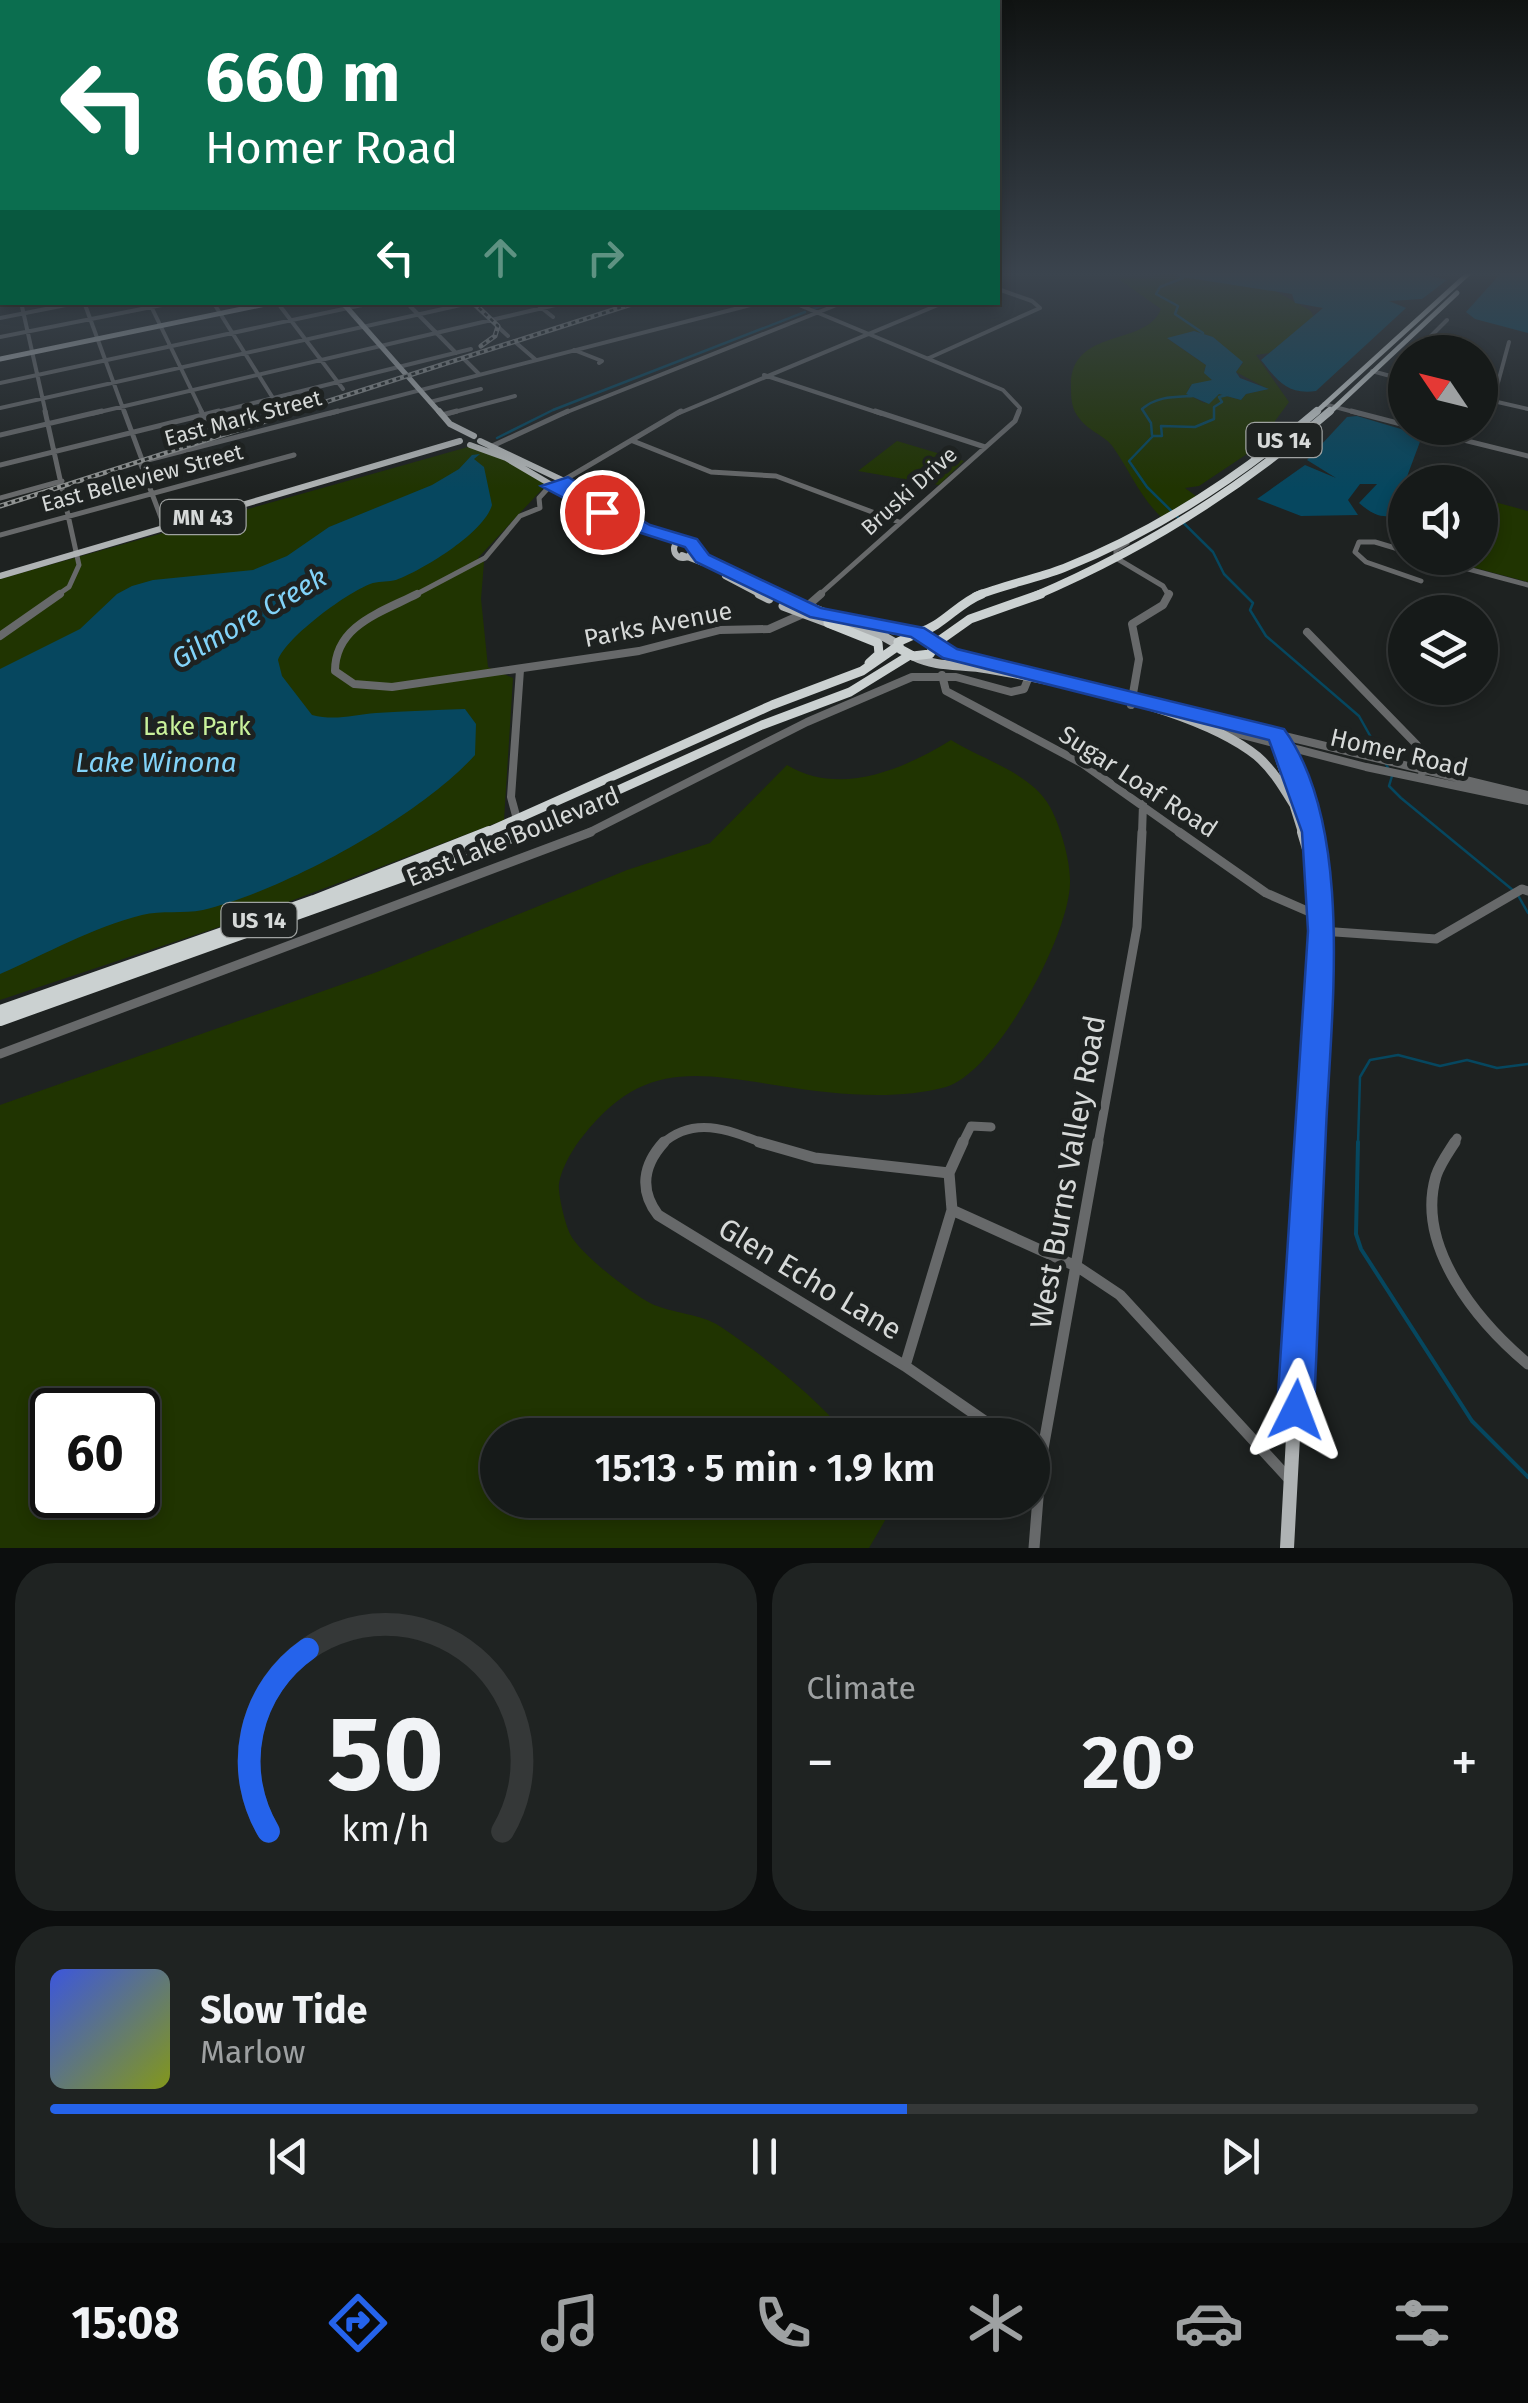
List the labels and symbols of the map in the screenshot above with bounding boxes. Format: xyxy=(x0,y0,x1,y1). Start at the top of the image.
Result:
north arrow xyxy=(1388,335,1498,445)
street label: East Mark Street xyxy=(161,384,325,452)
road number: US 14 xyxy=(1246,423,1322,457)
street label: East Belleview Street xyxy=(38,438,246,518)
street label: Bruski Drive xyxy=(855,441,963,541)
pin xyxy=(560,470,645,555)
road number: MN 43 xyxy=(160,500,246,534)
water label: Gilmore Creek xyxy=(165,560,333,676)
street label: Parks Avenue xyxy=(581,596,735,654)
park label: Lake Park xyxy=(143,712,251,742)
street label: Sugar Loaf Road xyxy=(1053,720,1223,844)
street label: Homer Road xyxy=(1327,723,1471,783)
water label: Lake Winona xyxy=(75,746,237,779)
street label: East Lake Boulevard xyxy=(402,781,624,893)
road number: US 14 xyxy=(222,903,296,937)
street label: West Burns Valley Road xyxy=(1023,1013,1113,1331)
street label: Glen Echo Lane xyxy=(712,1210,908,1348)
position arrow xyxy=(1244,1358,1348,1462)
speed limit sign: 60 xyxy=(30,1388,160,1518)

